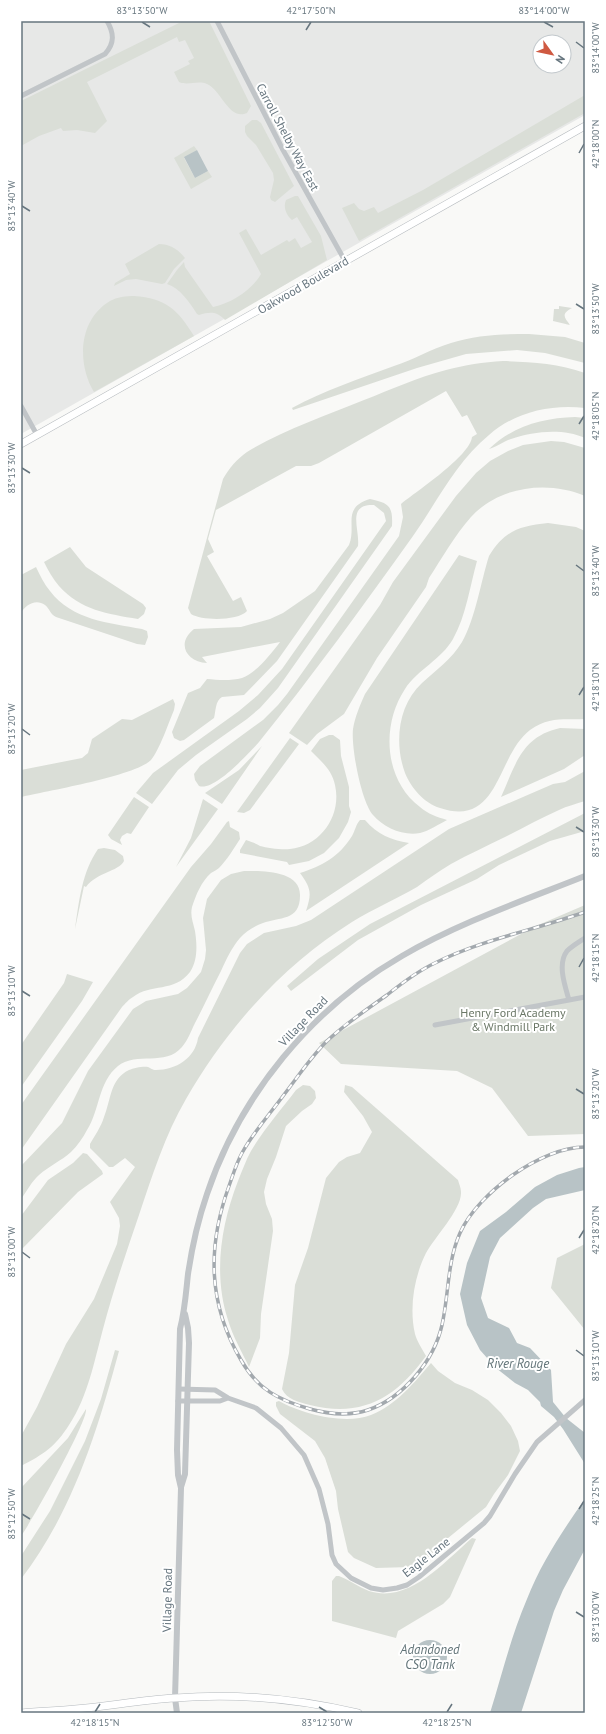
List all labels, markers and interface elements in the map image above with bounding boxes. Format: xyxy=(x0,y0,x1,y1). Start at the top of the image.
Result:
text: 83°13'50"W xyxy=(116,4,168,17)
text: 42°17'50"N xyxy=(286,4,336,17)
text: 83°14'00"W xyxy=(518,4,570,17)
text: 83°14'00"W xyxy=(589,22,602,74)
north arrow xyxy=(532,34,572,74)
text: N xyxy=(553,53,568,66)
street label: Carroll Shelby Way East xyxy=(253,81,323,193)
text: 42°18'00"N xyxy=(589,119,602,169)
text: 83°13'40"W xyxy=(5,180,18,232)
street label: Oakwood Boulevard xyxy=(255,253,351,317)
text: 83°13'50"W xyxy=(589,283,602,335)
text: 42°18'05"N xyxy=(589,391,602,441)
text: 83°13'30"W xyxy=(5,442,18,494)
text: 83°13'40"W xyxy=(589,545,602,597)
text: 42°18'10"N xyxy=(589,662,602,712)
text: 83°13'20"W xyxy=(5,703,18,755)
text: 83°13'30"W xyxy=(589,806,602,858)
text: 42°18'15"N xyxy=(589,933,602,983)
text: 83°13'10"W xyxy=(5,965,18,1017)
street label: Village Road xyxy=(275,993,331,1050)
park label: Henry Ford Academy & Windmill Park xyxy=(460,1005,566,1034)
text: 83°13'20"W xyxy=(589,1068,602,1120)
text: 42°18'20"N xyxy=(589,1205,602,1255)
text: 83°13'00"W xyxy=(5,1226,18,1278)
text: 83°13'10"W xyxy=(589,1330,602,1382)
water label: River Rouge xyxy=(487,1355,549,1372)
text: 42°18'25"N xyxy=(589,1476,602,1526)
text: 83°12'50"W xyxy=(5,1488,18,1540)
street label: Eagle Lane xyxy=(399,1534,453,1580)
street label: Village Road xyxy=(159,1568,175,1633)
text: 83°13'00"W xyxy=(589,1591,602,1643)
water label: Adandoned CSO Tank xyxy=(399,1641,460,1673)
text: 42°18'15"N xyxy=(70,1716,120,1729)
text: 83°12'50"W xyxy=(301,1716,353,1729)
text: 42°18'25"N xyxy=(422,1716,472,1729)

